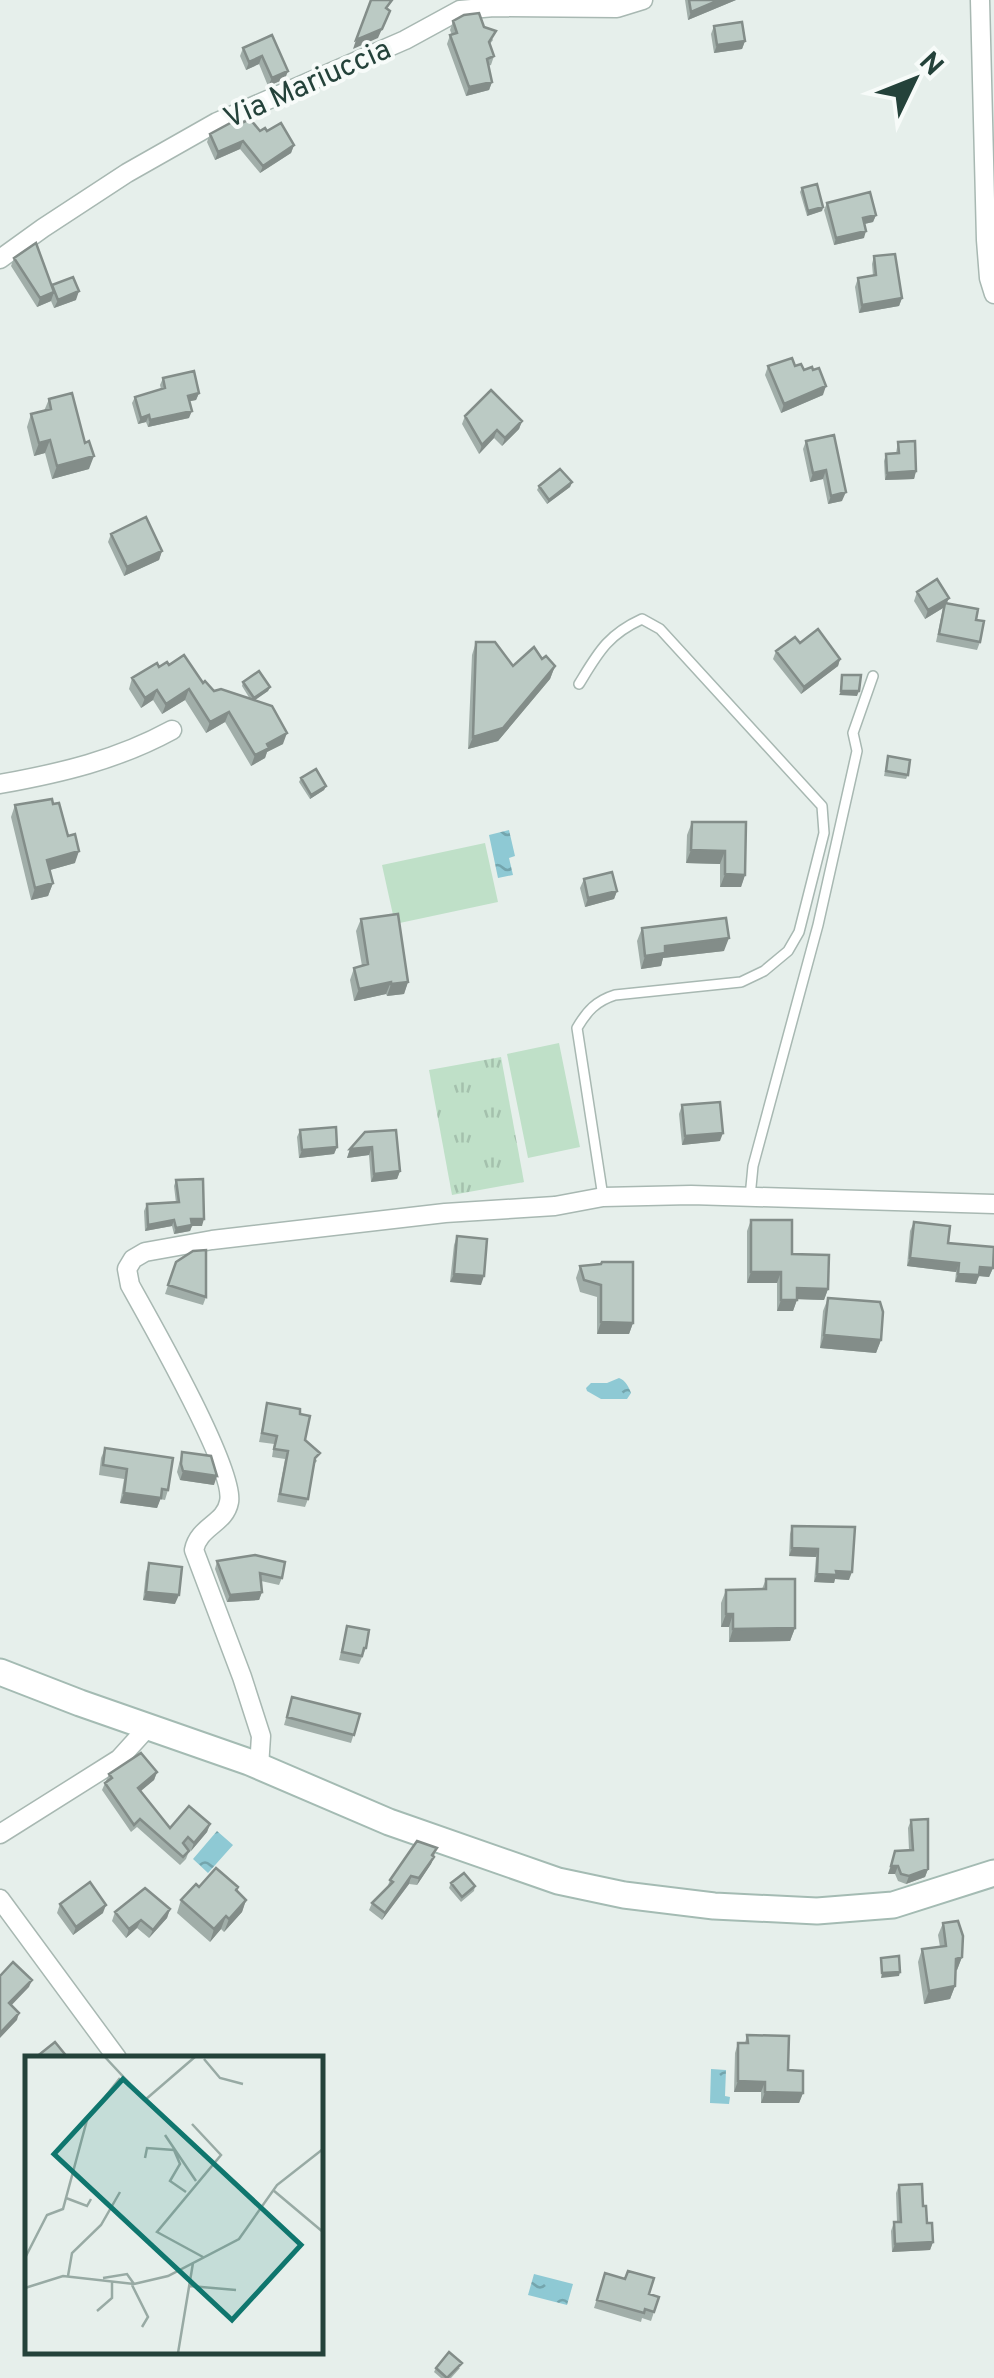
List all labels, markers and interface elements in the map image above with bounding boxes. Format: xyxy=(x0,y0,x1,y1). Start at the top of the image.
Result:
north arrow xyxy=(864,30,964,130)
street label: Via Mariuccia xyxy=(219,32,397,139)
text: N xyxy=(910,45,950,85)
inset map xyxy=(25,2056,322,2353)

